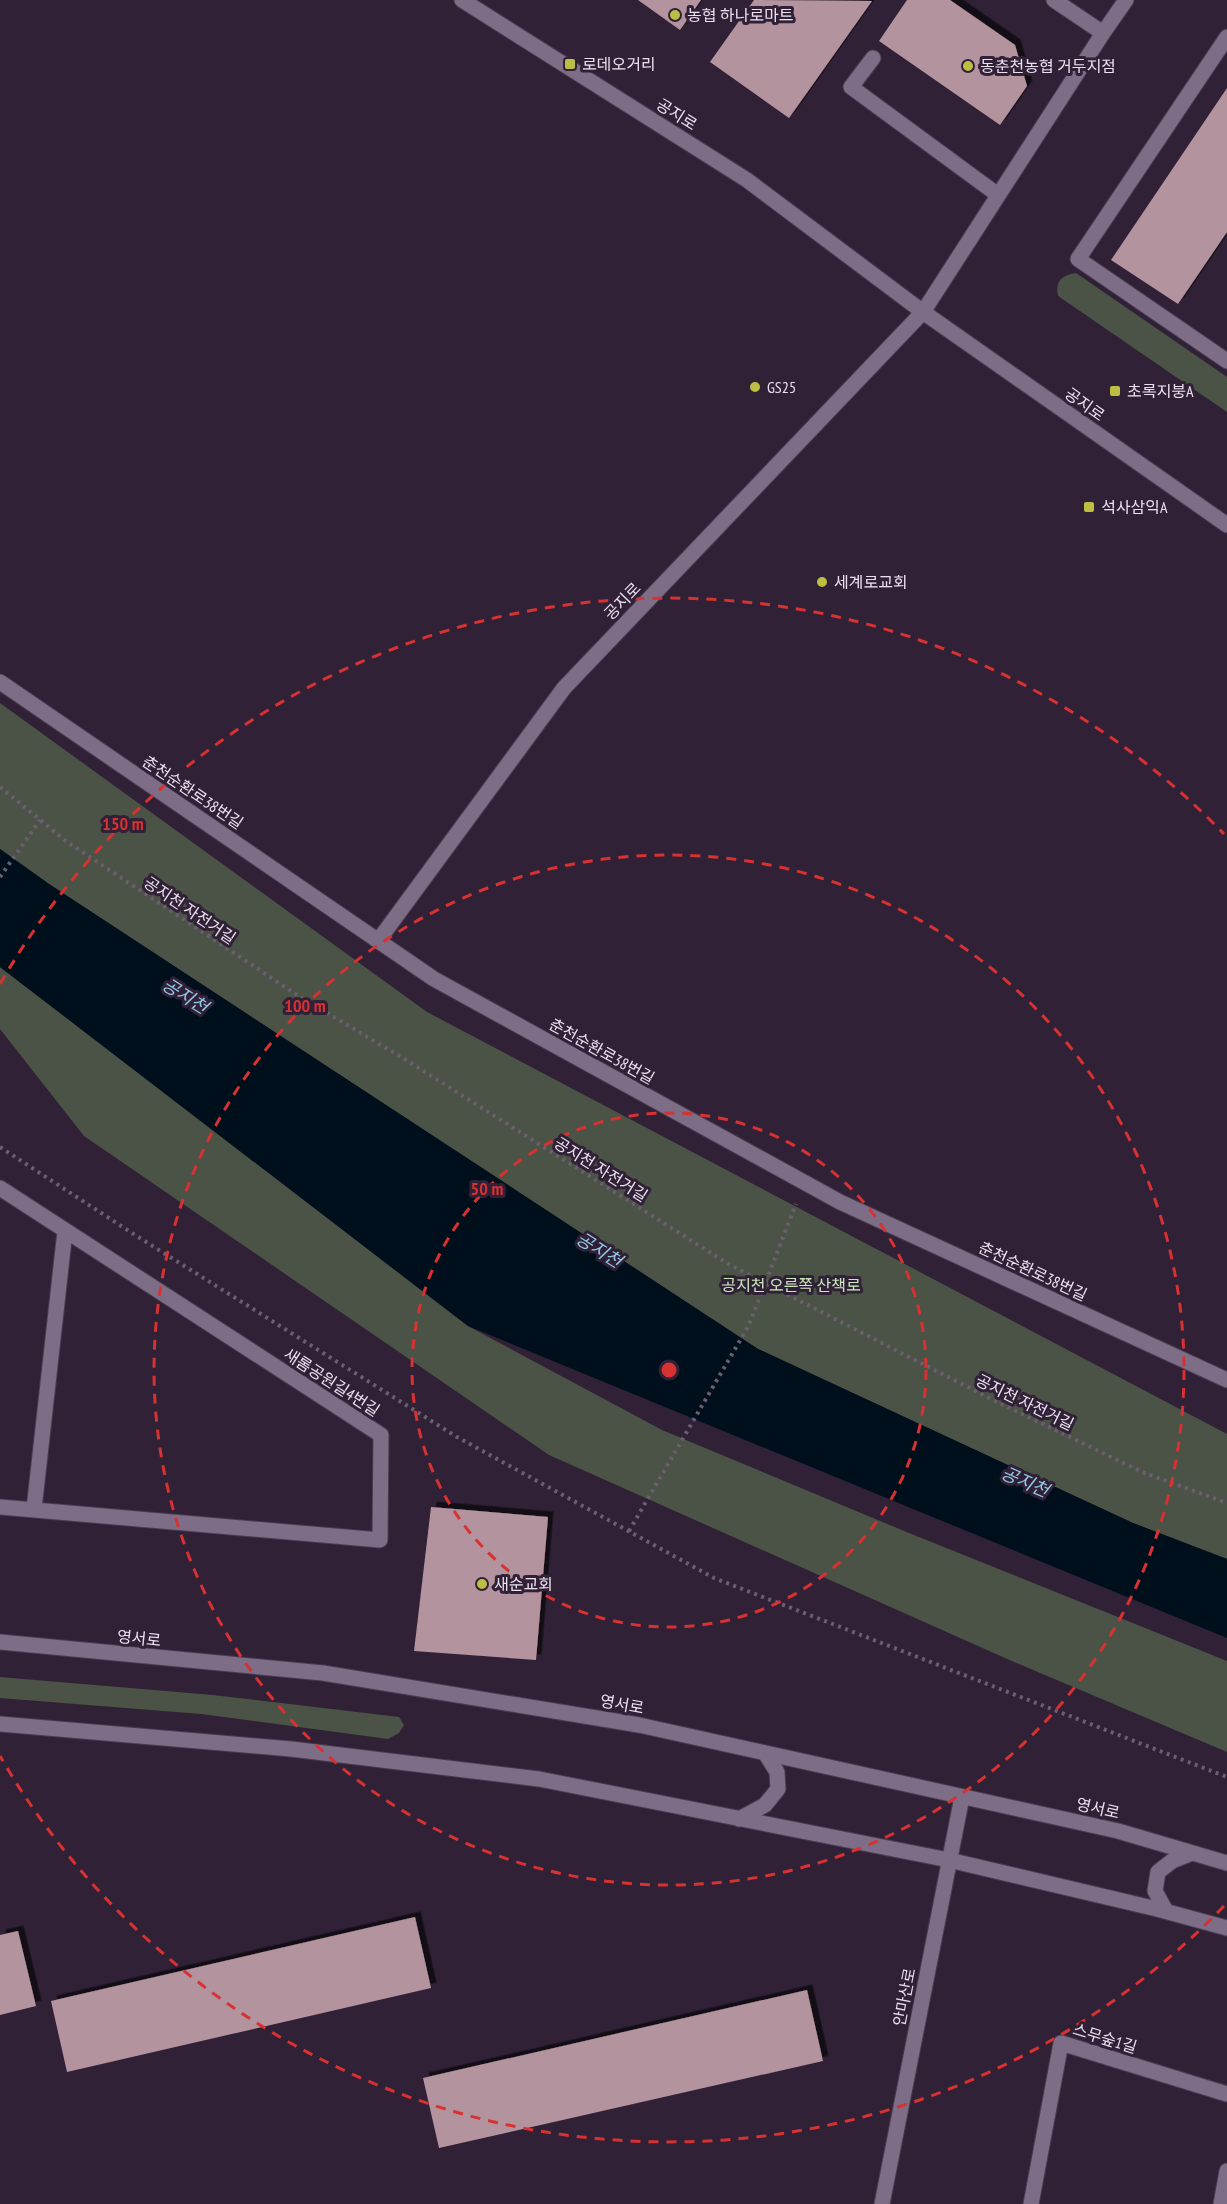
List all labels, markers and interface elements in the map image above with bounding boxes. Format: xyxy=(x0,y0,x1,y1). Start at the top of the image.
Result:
place label: 농협 하나로마트 xyxy=(687,5,793,25)
marker: 농협 하나로마트 xyxy=(668,8,682,22)
place label: 로데오거리 xyxy=(582,54,656,74)
place label: 동춘천농협 거두지점 xyxy=(980,56,1116,76)
marker: 로데오거리 xyxy=(563,57,577,71)
marker: 동춘천농협 거두지점 xyxy=(961,59,975,73)
street label: 공지로 xyxy=(653,94,701,134)
place label: GS25 xyxy=(767,377,796,397)
marker: GS25 xyxy=(748,380,762,394)
place label: 초록지붕A xyxy=(1127,381,1194,401)
street label: 공지로 xyxy=(1061,383,1109,425)
marker: 초록지붕A xyxy=(1108,384,1122,398)
place label: 석사삼익A xyxy=(1101,497,1168,517)
marker: 석사삼익A xyxy=(1082,500,1096,514)
place label: 세계로교회 xyxy=(834,572,908,592)
marker: 세계로교회 xyxy=(815,575,829,589)
street label: 공지로 xyxy=(599,578,645,624)
street label: 춘천순환로38번길 xyxy=(139,751,247,833)
text: 150 m xyxy=(102,812,144,835)
street label: 공지천 자전거길 xyxy=(140,872,240,948)
water label: 공지천 xyxy=(158,973,214,1020)
text: 100 m xyxy=(284,994,326,1017)
street label: 춘천순환로38번길 xyxy=(546,1014,658,1088)
street label: 공지천 자전거길 xyxy=(551,1132,651,1206)
text: 50 m xyxy=(471,1177,503,1200)
water label: 공지천 xyxy=(572,1227,628,1274)
street label: 춘천순환로38번길 xyxy=(976,1237,1090,1305)
park label: 공지천 오른쪽 산책로 xyxy=(721,1275,861,1295)
street label: 새롬공원길4번길 xyxy=(280,1344,384,1420)
centre of rings xyxy=(659,1360,679,1380)
street label: 공지천 자전거길 xyxy=(973,1370,1077,1434)
water label: 공지천 xyxy=(998,1461,1055,1503)
place label: 새순교회 xyxy=(494,1574,553,1594)
marker: 새순교회 xyxy=(475,1577,489,1591)
street label: 영서로 xyxy=(116,1626,162,1650)
street label: 영서로 xyxy=(599,1690,646,1718)
street label: 영서로 xyxy=(1074,1793,1122,1823)
street label: 안마산로 xyxy=(889,1966,919,2028)
street label: 스무숲1길 xyxy=(1070,2019,1140,2057)

